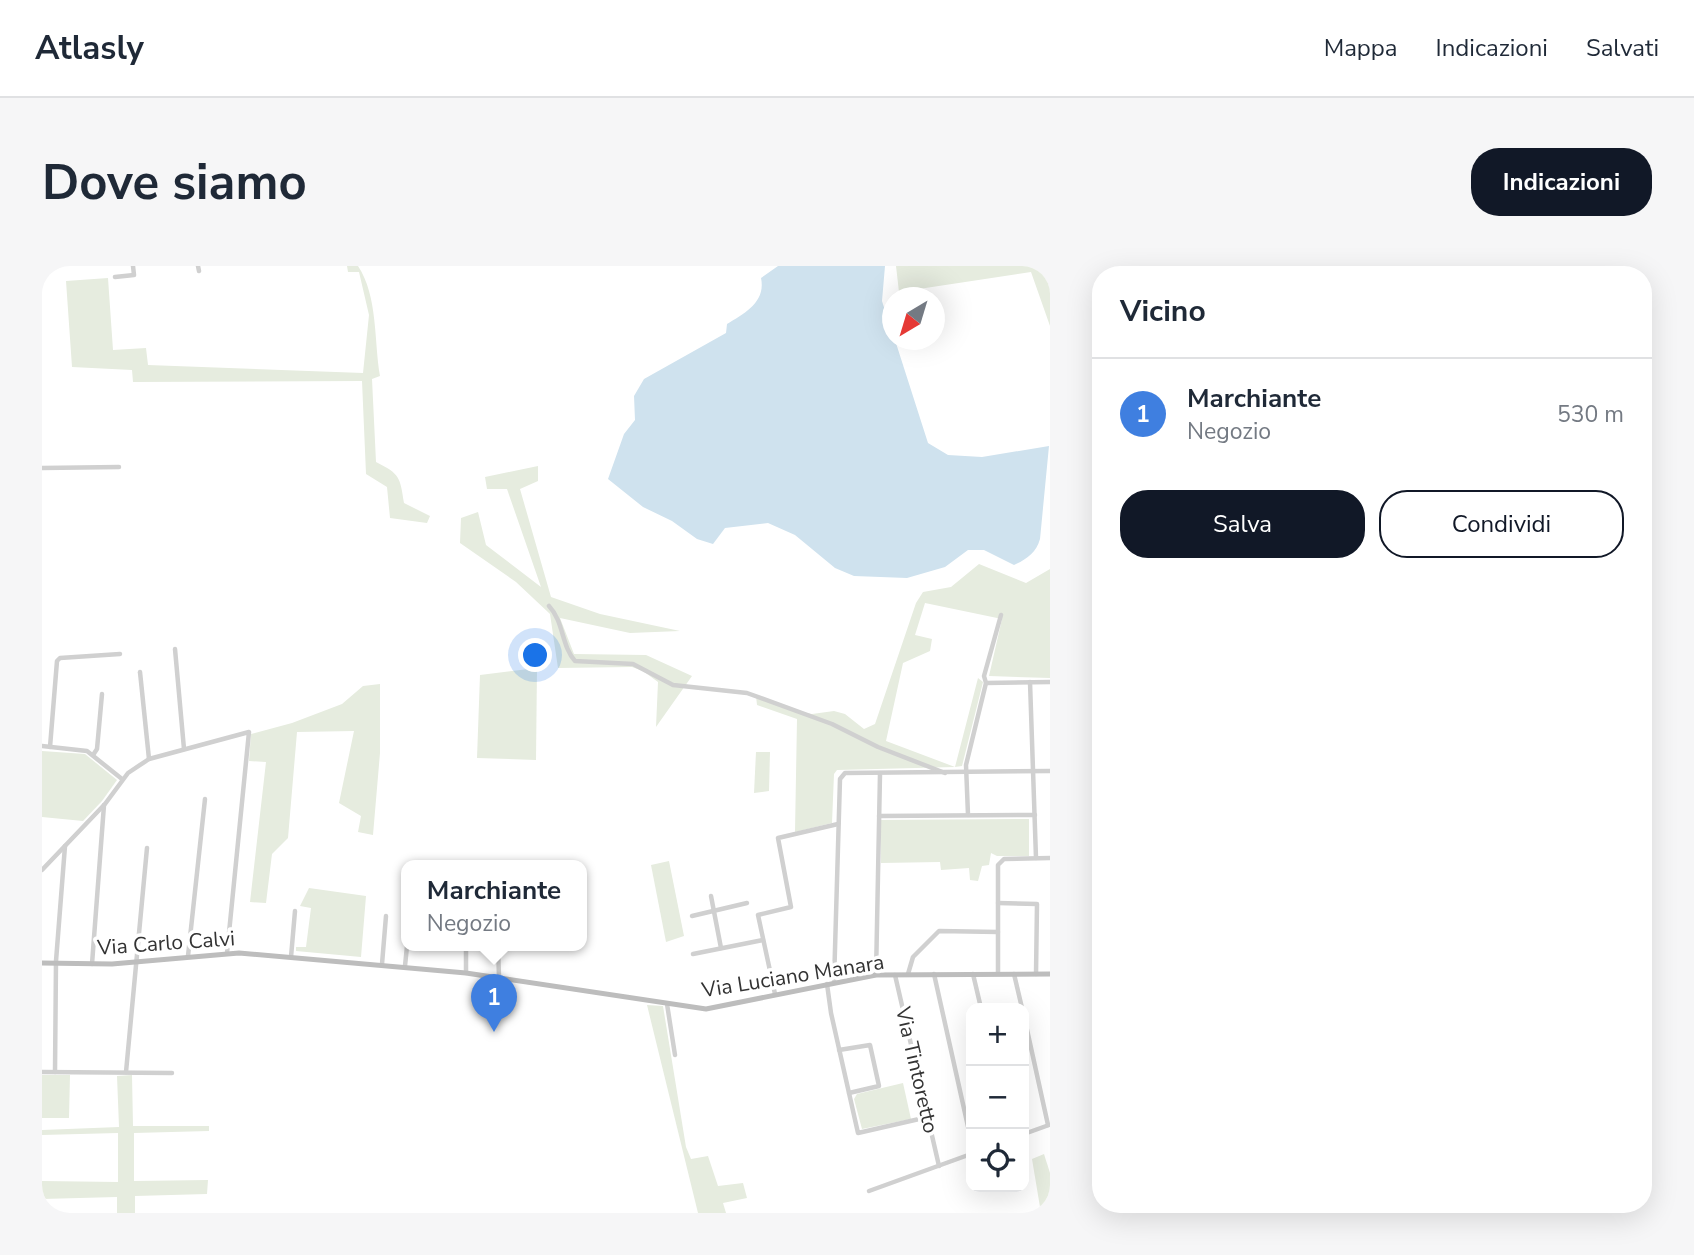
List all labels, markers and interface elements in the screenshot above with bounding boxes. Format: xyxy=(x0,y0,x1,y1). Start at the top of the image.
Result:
text: Atlasly xyxy=(35,26,144,71)
text: Mappa xyxy=(1324,32,1398,64)
text: Indicazioni xyxy=(1436,32,1548,64)
text: Salvati xyxy=(1586,32,1659,64)
button: Indicazioni xyxy=(1471,148,1652,216)
text: Dove siamo xyxy=(42,149,307,216)
north arrow xyxy=(882,287,945,350)
text: Vicino xyxy=(1120,291,1206,332)
text: Marchiante xyxy=(1187,381,1321,416)
text: 1 xyxy=(1136,399,1150,430)
text: 530 m xyxy=(1557,399,1624,430)
text: Negozio xyxy=(1187,416,1271,447)
button: Salva xyxy=(1120,490,1365,558)
button: Condividi xyxy=(1379,490,1624,558)
your location xyxy=(518,638,552,672)
popup xyxy=(401,860,587,951)
text: Marchiante xyxy=(427,873,561,908)
text: Negozio xyxy=(427,908,511,939)
street label: Via Carlo Calvi xyxy=(95,924,236,962)
street label: Via Luciano Manara xyxy=(699,948,886,1004)
pin: 1 xyxy=(471,974,517,1032)
street label: Via Tintoretto xyxy=(889,1003,945,1136)
map controls xyxy=(966,1003,1029,1192)
button: + xyxy=(966,1003,1029,1066)
button: − xyxy=(966,1066,1029,1129)
button: locate xyxy=(966,1129,1029,1192)

